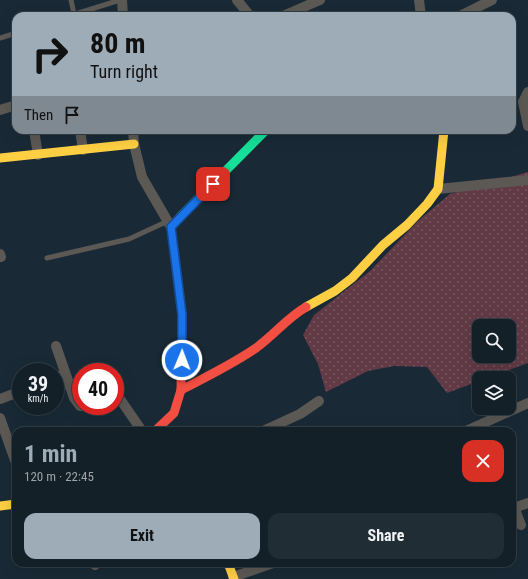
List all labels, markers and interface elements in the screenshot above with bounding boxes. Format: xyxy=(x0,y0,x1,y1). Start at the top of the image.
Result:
text: 80 m xyxy=(90,27,146,60)
icon: right xyxy=(24,28,76,80)
text: Turn right xyxy=(90,61,158,82)
icon: arrive xyxy=(61,104,83,126)
text: Then xyxy=(24,106,53,124)
pin xyxy=(196,167,230,201)
icon: arrive xyxy=(202,173,224,195)
map controls xyxy=(472,319,516,415)
button: search xyxy=(472,319,516,363)
position arrow xyxy=(161,339,203,381)
speed limit sign: 40 xyxy=(72,363,124,415)
button: layers xyxy=(472,371,516,415)
text: 39 xyxy=(28,372,48,396)
text: km/h xyxy=(28,393,48,404)
text: 1 min xyxy=(24,440,77,468)
button: close xyxy=(462,440,504,482)
text: 120 m · 22:45 xyxy=(24,469,94,484)
button: Exit xyxy=(24,513,260,559)
button: Share xyxy=(268,513,504,559)

